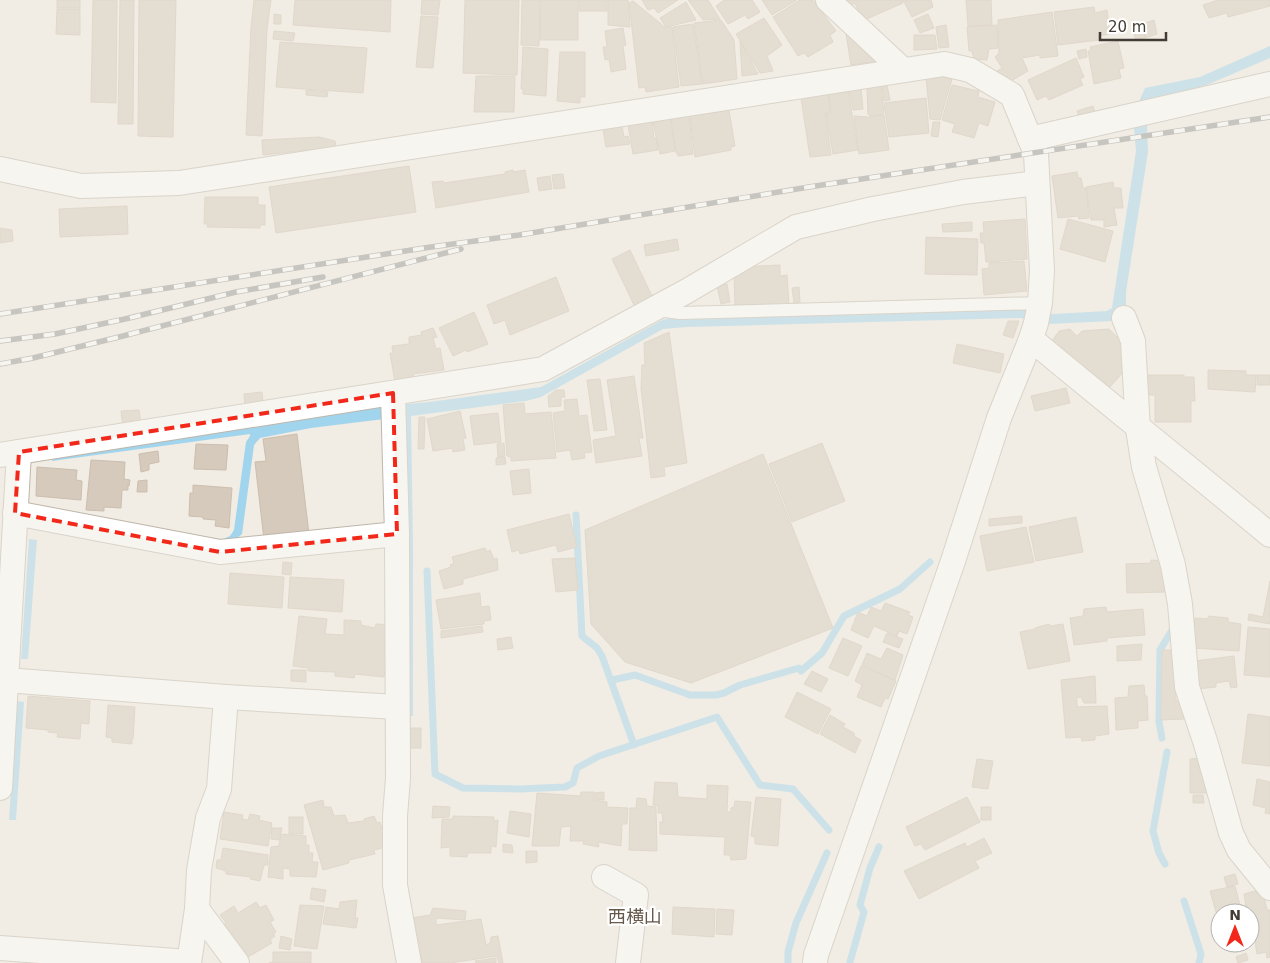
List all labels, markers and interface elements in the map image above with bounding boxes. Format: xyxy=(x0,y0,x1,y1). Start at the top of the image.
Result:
scale bar xyxy=(1100,10,1166,42)
text: 20 m xyxy=(1108,18,1146,36)
north arrow xyxy=(1210,903,1260,953)
district label: 西横山 xyxy=(608,906,662,927)
text: N xyxy=(1229,907,1241,923)

